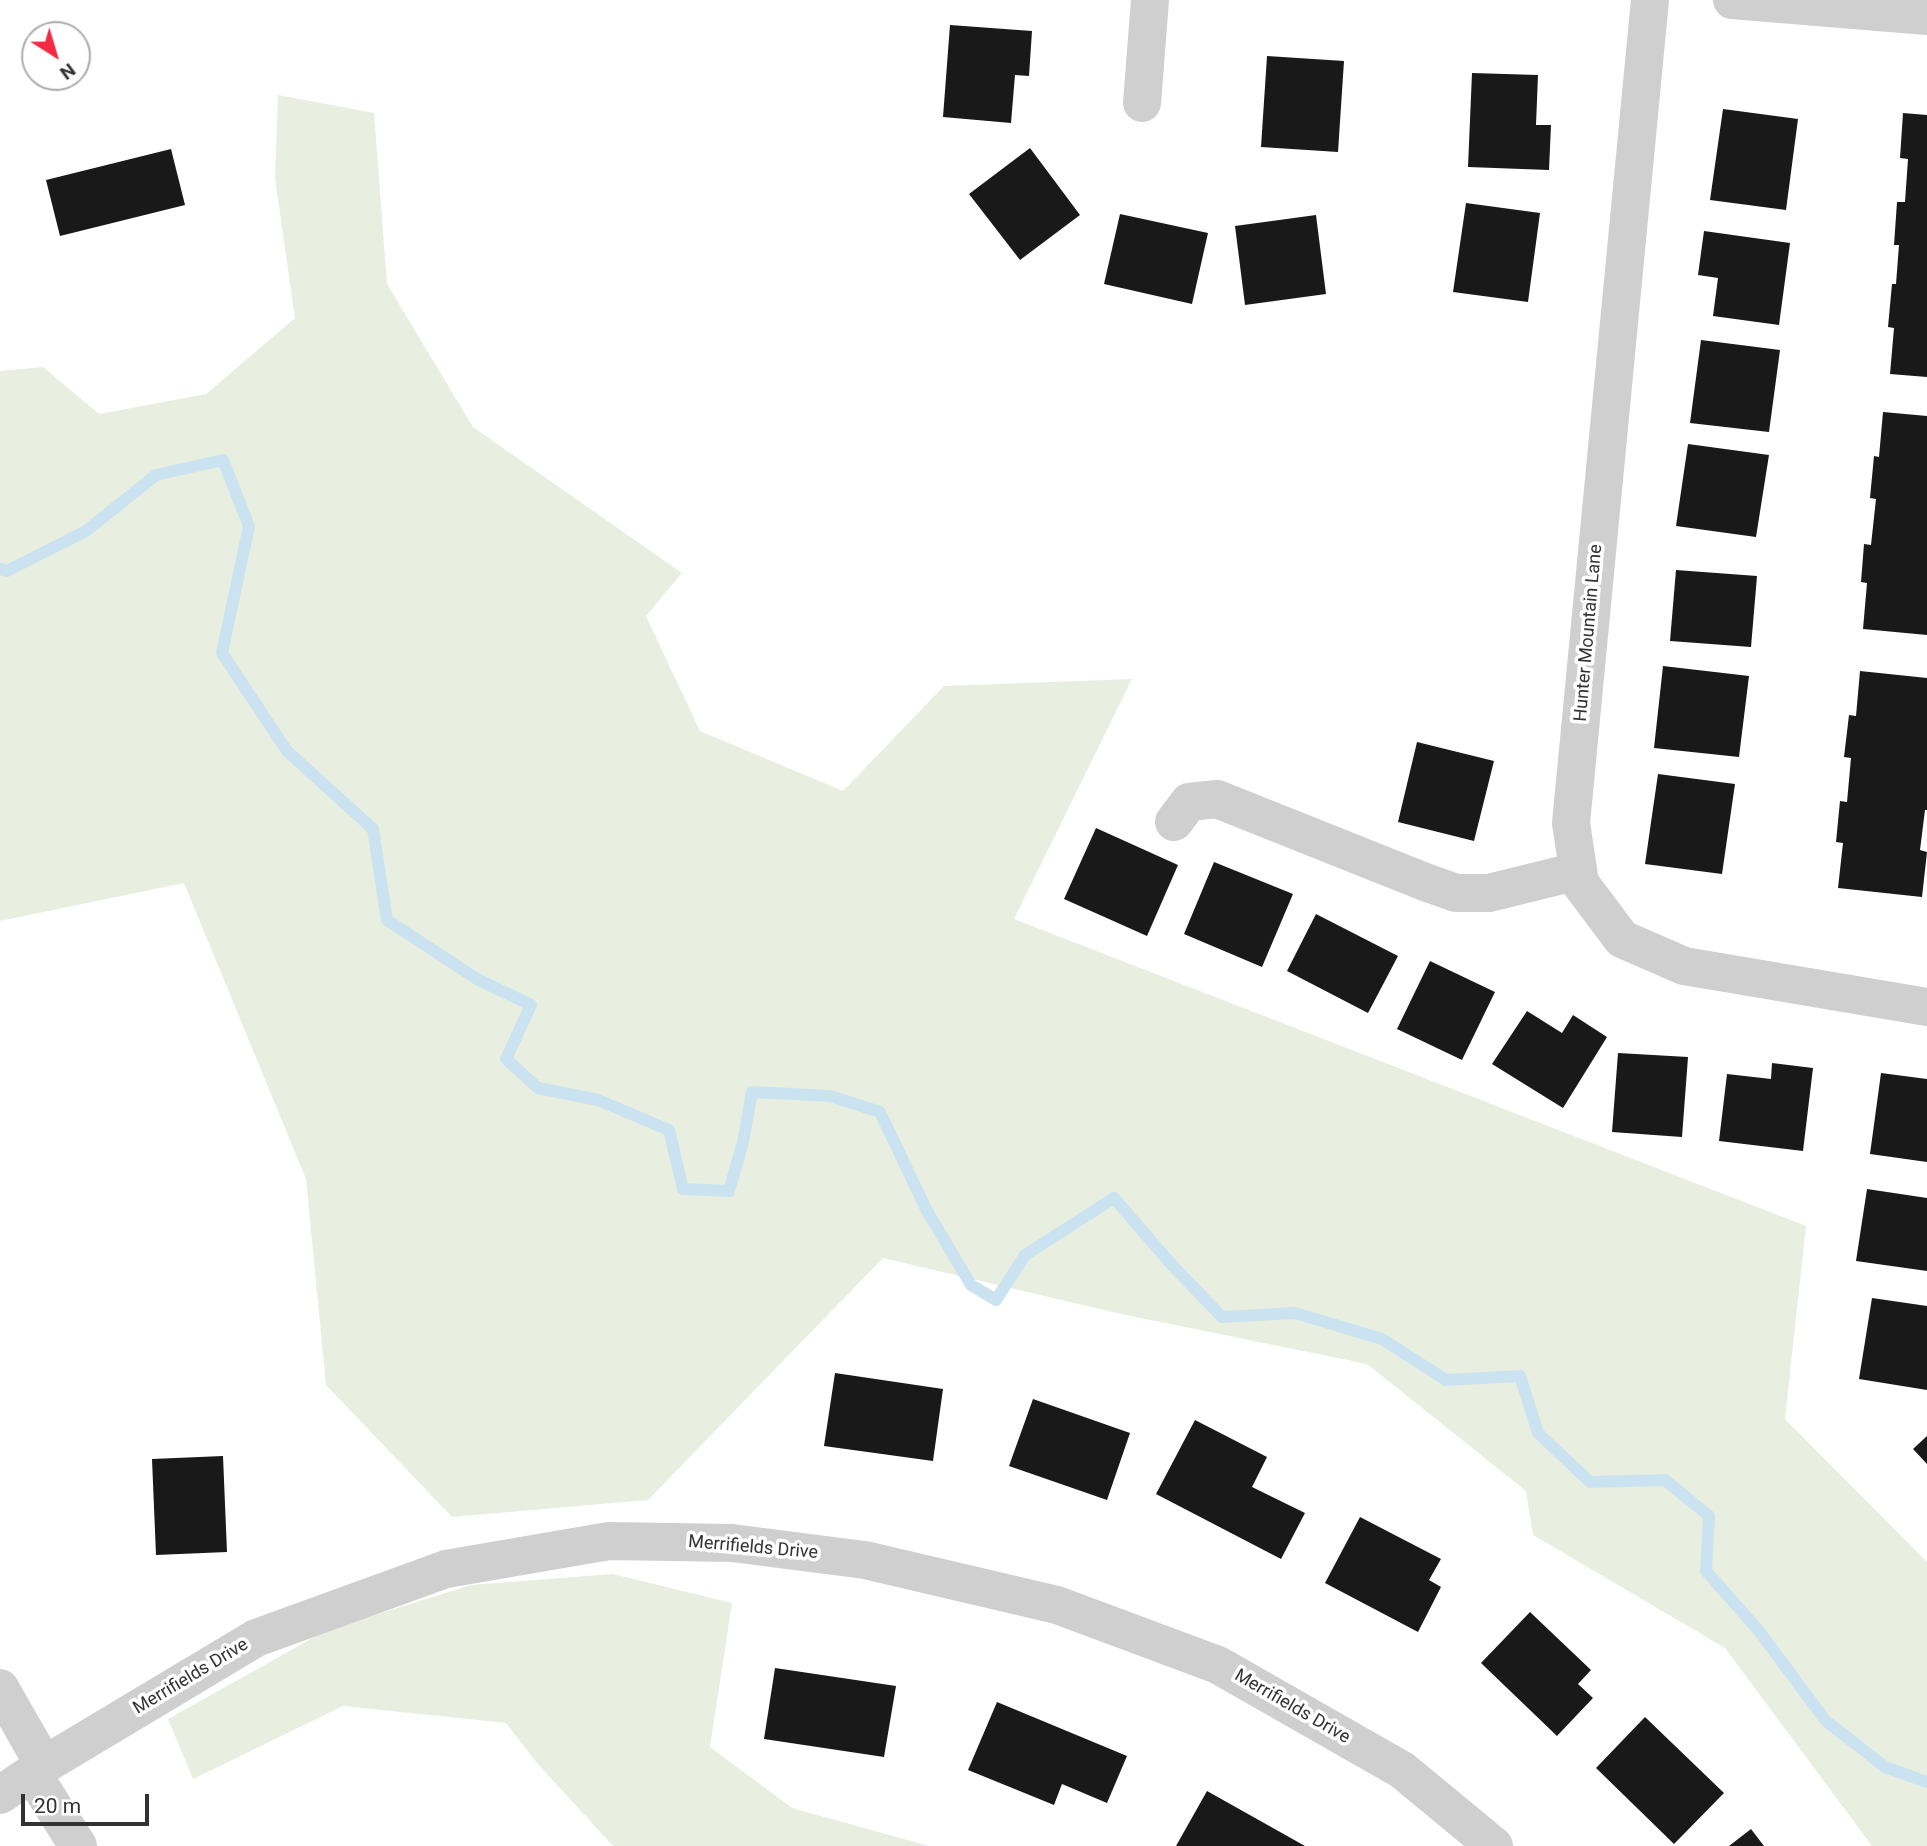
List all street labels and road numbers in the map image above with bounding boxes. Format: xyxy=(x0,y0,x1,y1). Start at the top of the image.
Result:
street label: Hunter Mountain Lane xyxy=(1570,543,1608,723)
street label: Merrifields Drive xyxy=(687,1532,819,1564)
street label: Merrifields Drive xyxy=(130,1634,252,1720)
street label: Merrifields Drive xyxy=(1230,1665,1354,1749)

